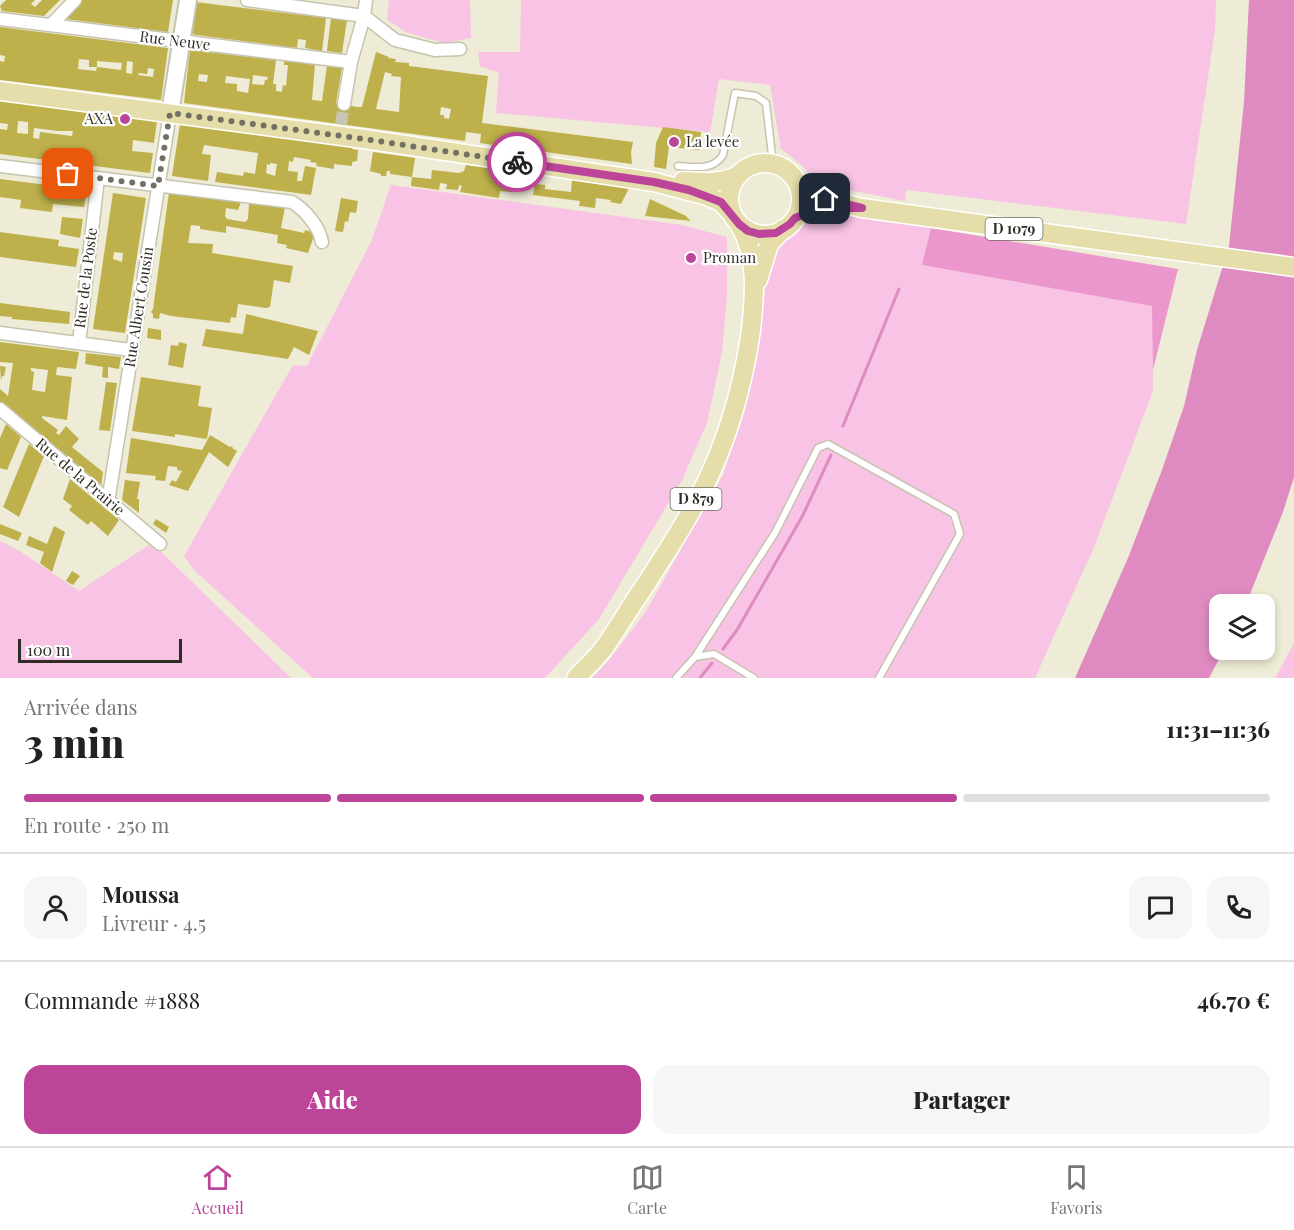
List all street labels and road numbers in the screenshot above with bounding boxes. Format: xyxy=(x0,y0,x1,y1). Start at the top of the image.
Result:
street label: Rue Neuve xyxy=(139,26,212,54)
road number: D 1079 xyxy=(986,218,1042,240)
street label: Rue de la Poste xyxy=(69,226,101,329)
street label: Rue Albert Cousin xyxy=(119,245,157,369)
street label: Rue de la Prairie xyxy=(32,433,129,519)
road number: D 879 xyxy=(670,488,722,510)

